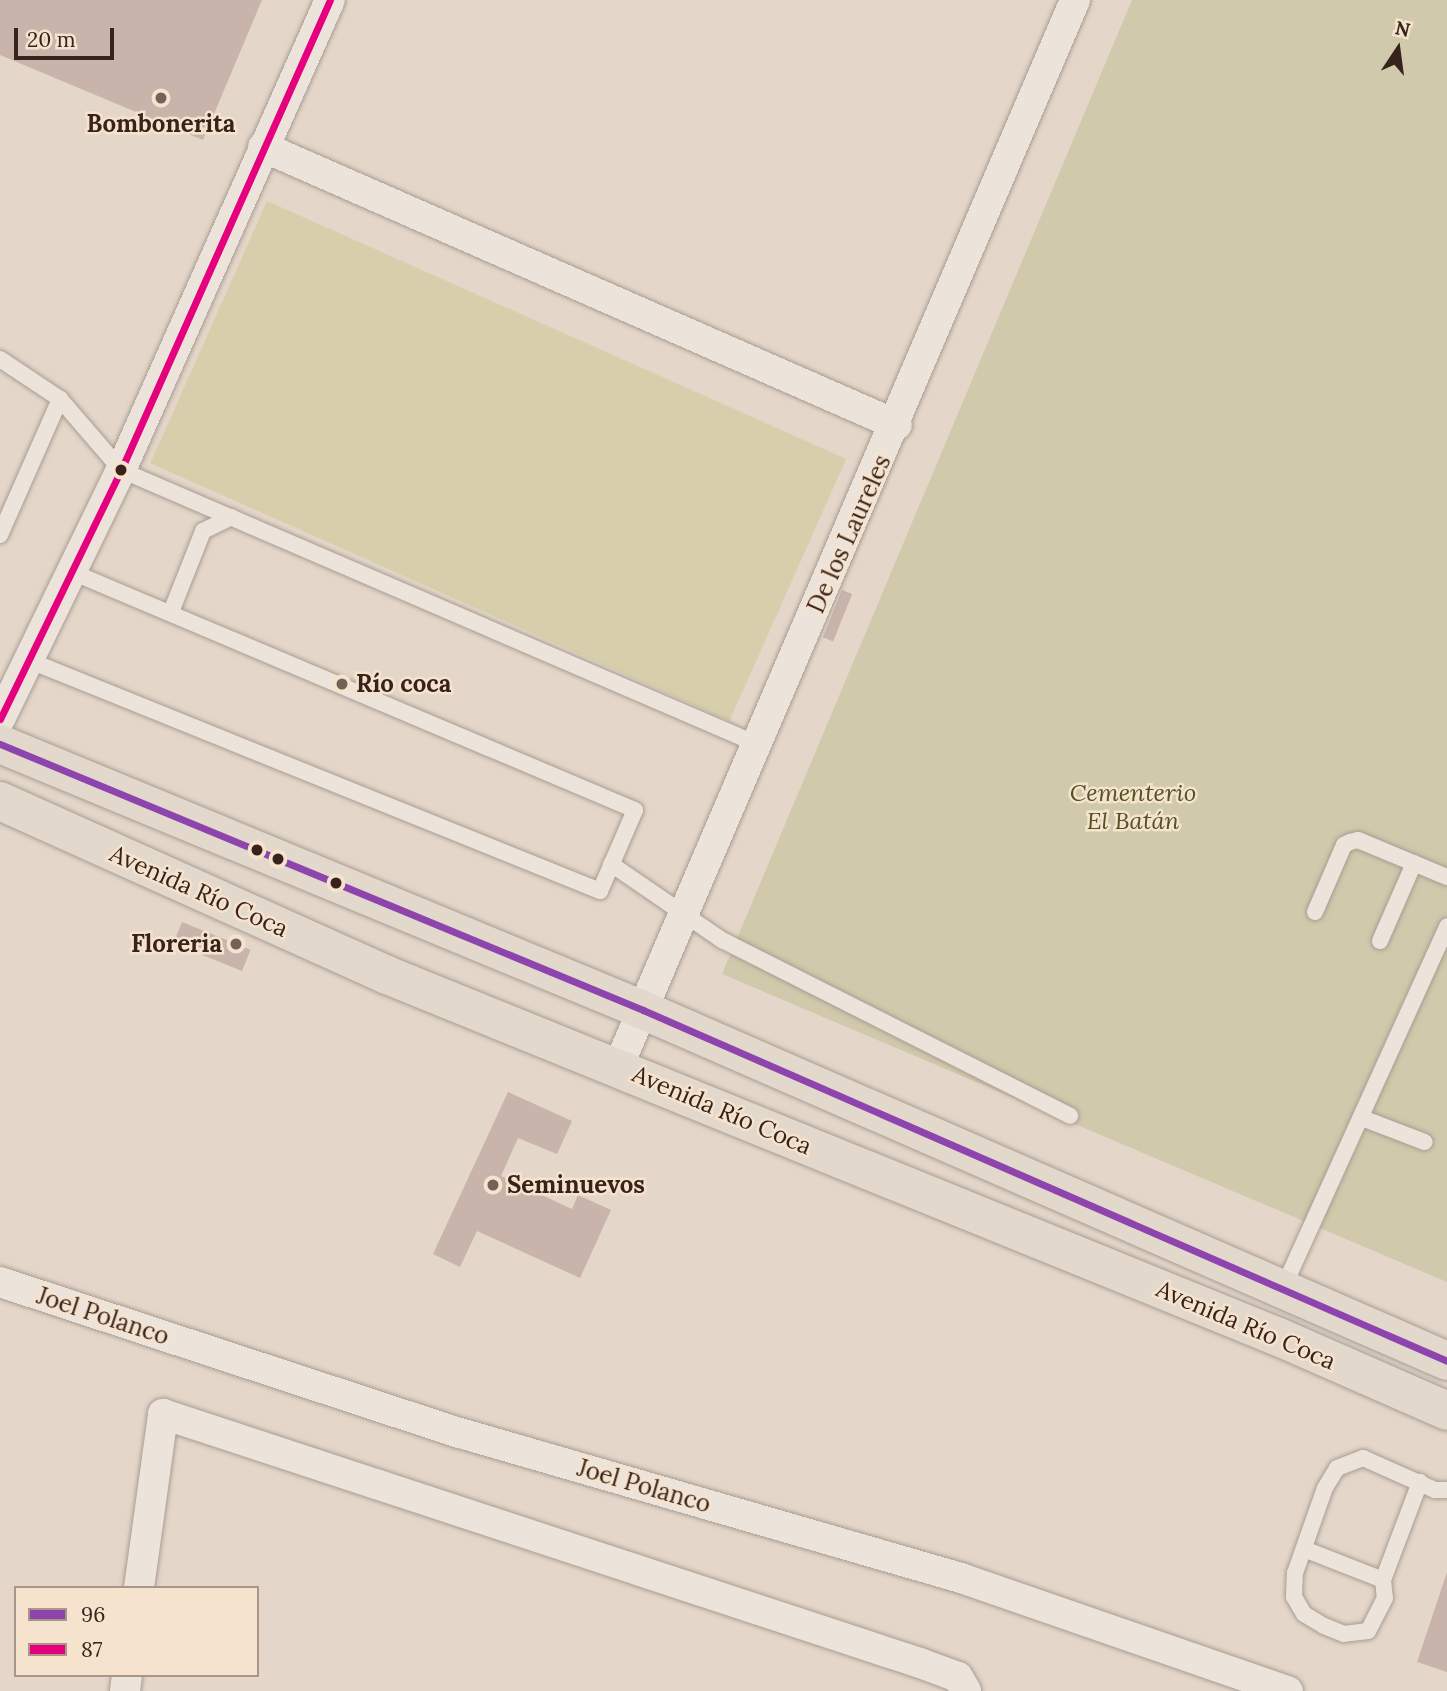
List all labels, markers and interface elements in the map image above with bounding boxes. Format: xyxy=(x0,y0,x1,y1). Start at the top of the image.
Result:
scale bar xyxy=(18,14,117,58)
north arrow xyxy=(1363,14,1433,84)
text: N xyxy=(1393,15,1413,42)
text: 20 m xyxy=(27,26,76,53)
marker: Bombonerita xyxy=(153,90,169,106)
place label: Bombonerita xyxy=(87,110,235,138)
street label: De los Laureles xyxy=(801,450,897,618)
unlabelled marker xyxy=(114,463,128,477)
place label: Río coca xyxy=(356,670,451,698)
marker: Río coca xyxy=(334,676,350,692)
park label: Cementerio El Batán xyxy=(1070,779,1196,835)
street label: Avenida Río Coca xyxy=(105,839,293,943)
unlabelled marker xyxy=(250,843,264,857)
unlabelled marker xyxy=(271,852,285,866)
unlabelled marker xyxy=(329,876,343,890)
place label: Floreria xyxy=(131,930,222,958)
marker: Floreria xyxy=(228,936,244,952)
street label: Avenida Río Coca xyxy=(628,1059,816,1161)
place label: Seminuevos xyxy=(507,1171,645,1199)
marker: Seminuevos xyxy=(485,1177,501,1193)
street label: Avenida Río Coca xyxy=(1152,1274,1340,1376)
street label: Joel Polanco xyxy=(33,1281,173,1351)
street label: Joel Polanco xyxy=(574,1453,714,1519)
legend xyxy=(14,1586,259,1677)
text: 96 xyxy=(81,1601,105,1628)
text: 87 xyxy=(81,1636,102,1663)

